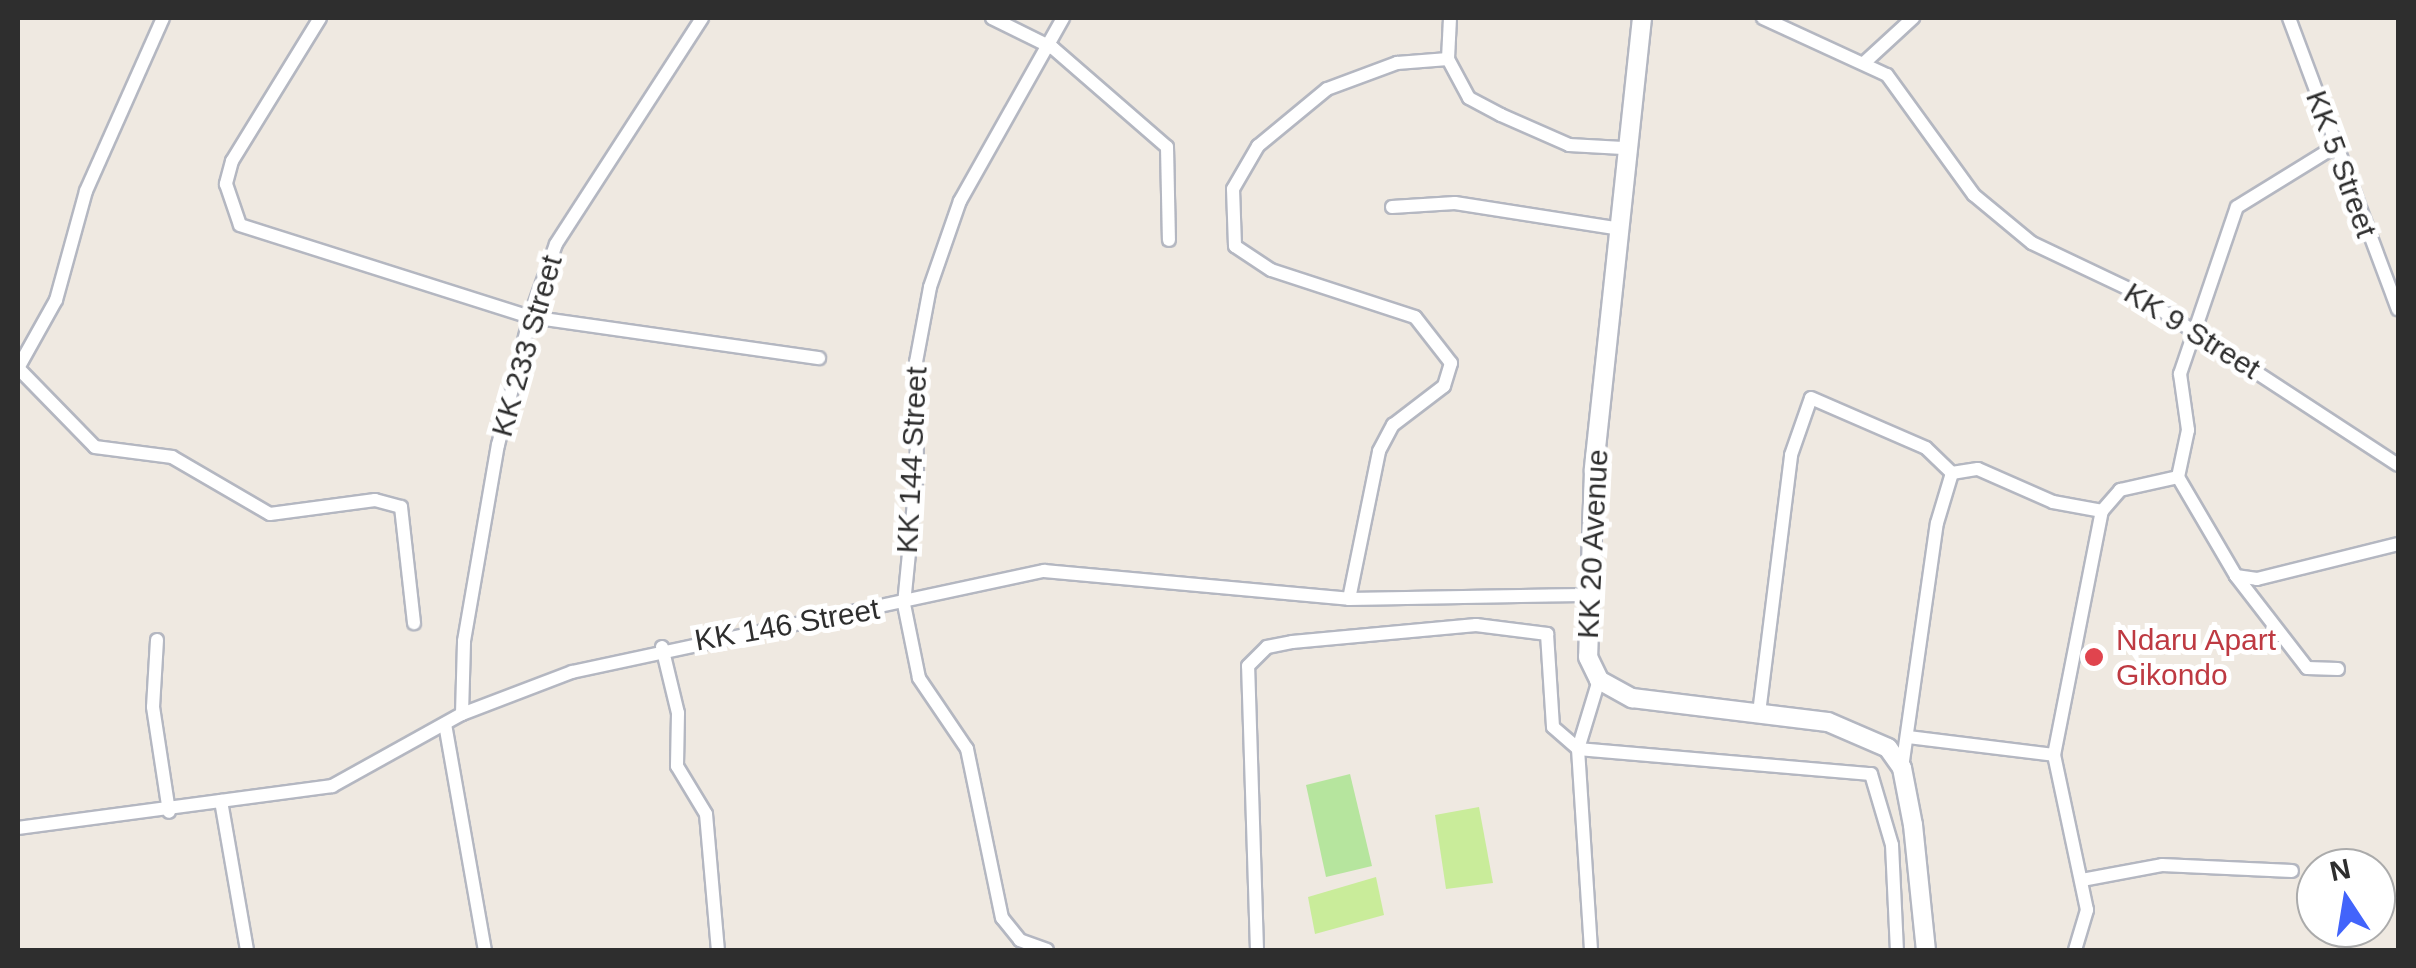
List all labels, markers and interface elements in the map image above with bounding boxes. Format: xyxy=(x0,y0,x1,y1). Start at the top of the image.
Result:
street label: KK 5 Street xyxy=(2298,86,2384,242)
street label: KK 233 Street xyxy=(484,251,570,441)
street label: KK 9 Street xyxy=(2117,275,2267,387)
street label: KK 144 Street xyxy=(889,366,935,554)
street label: KK 20 Avenue xyxy=(1570,448,1616,640)
street label: KK 146 Street xyxy=(692,591,882,659)
place label: Ndaru Apart Gikondo xyxy=(2116,622,2278,692)
marker: Ndaru Apart Gikondo xyxy=(2081,644,2107,670)
north arrow xyxy=(2296,848,2396,948)
text: N xyxy=(2327,853,2353,887)

